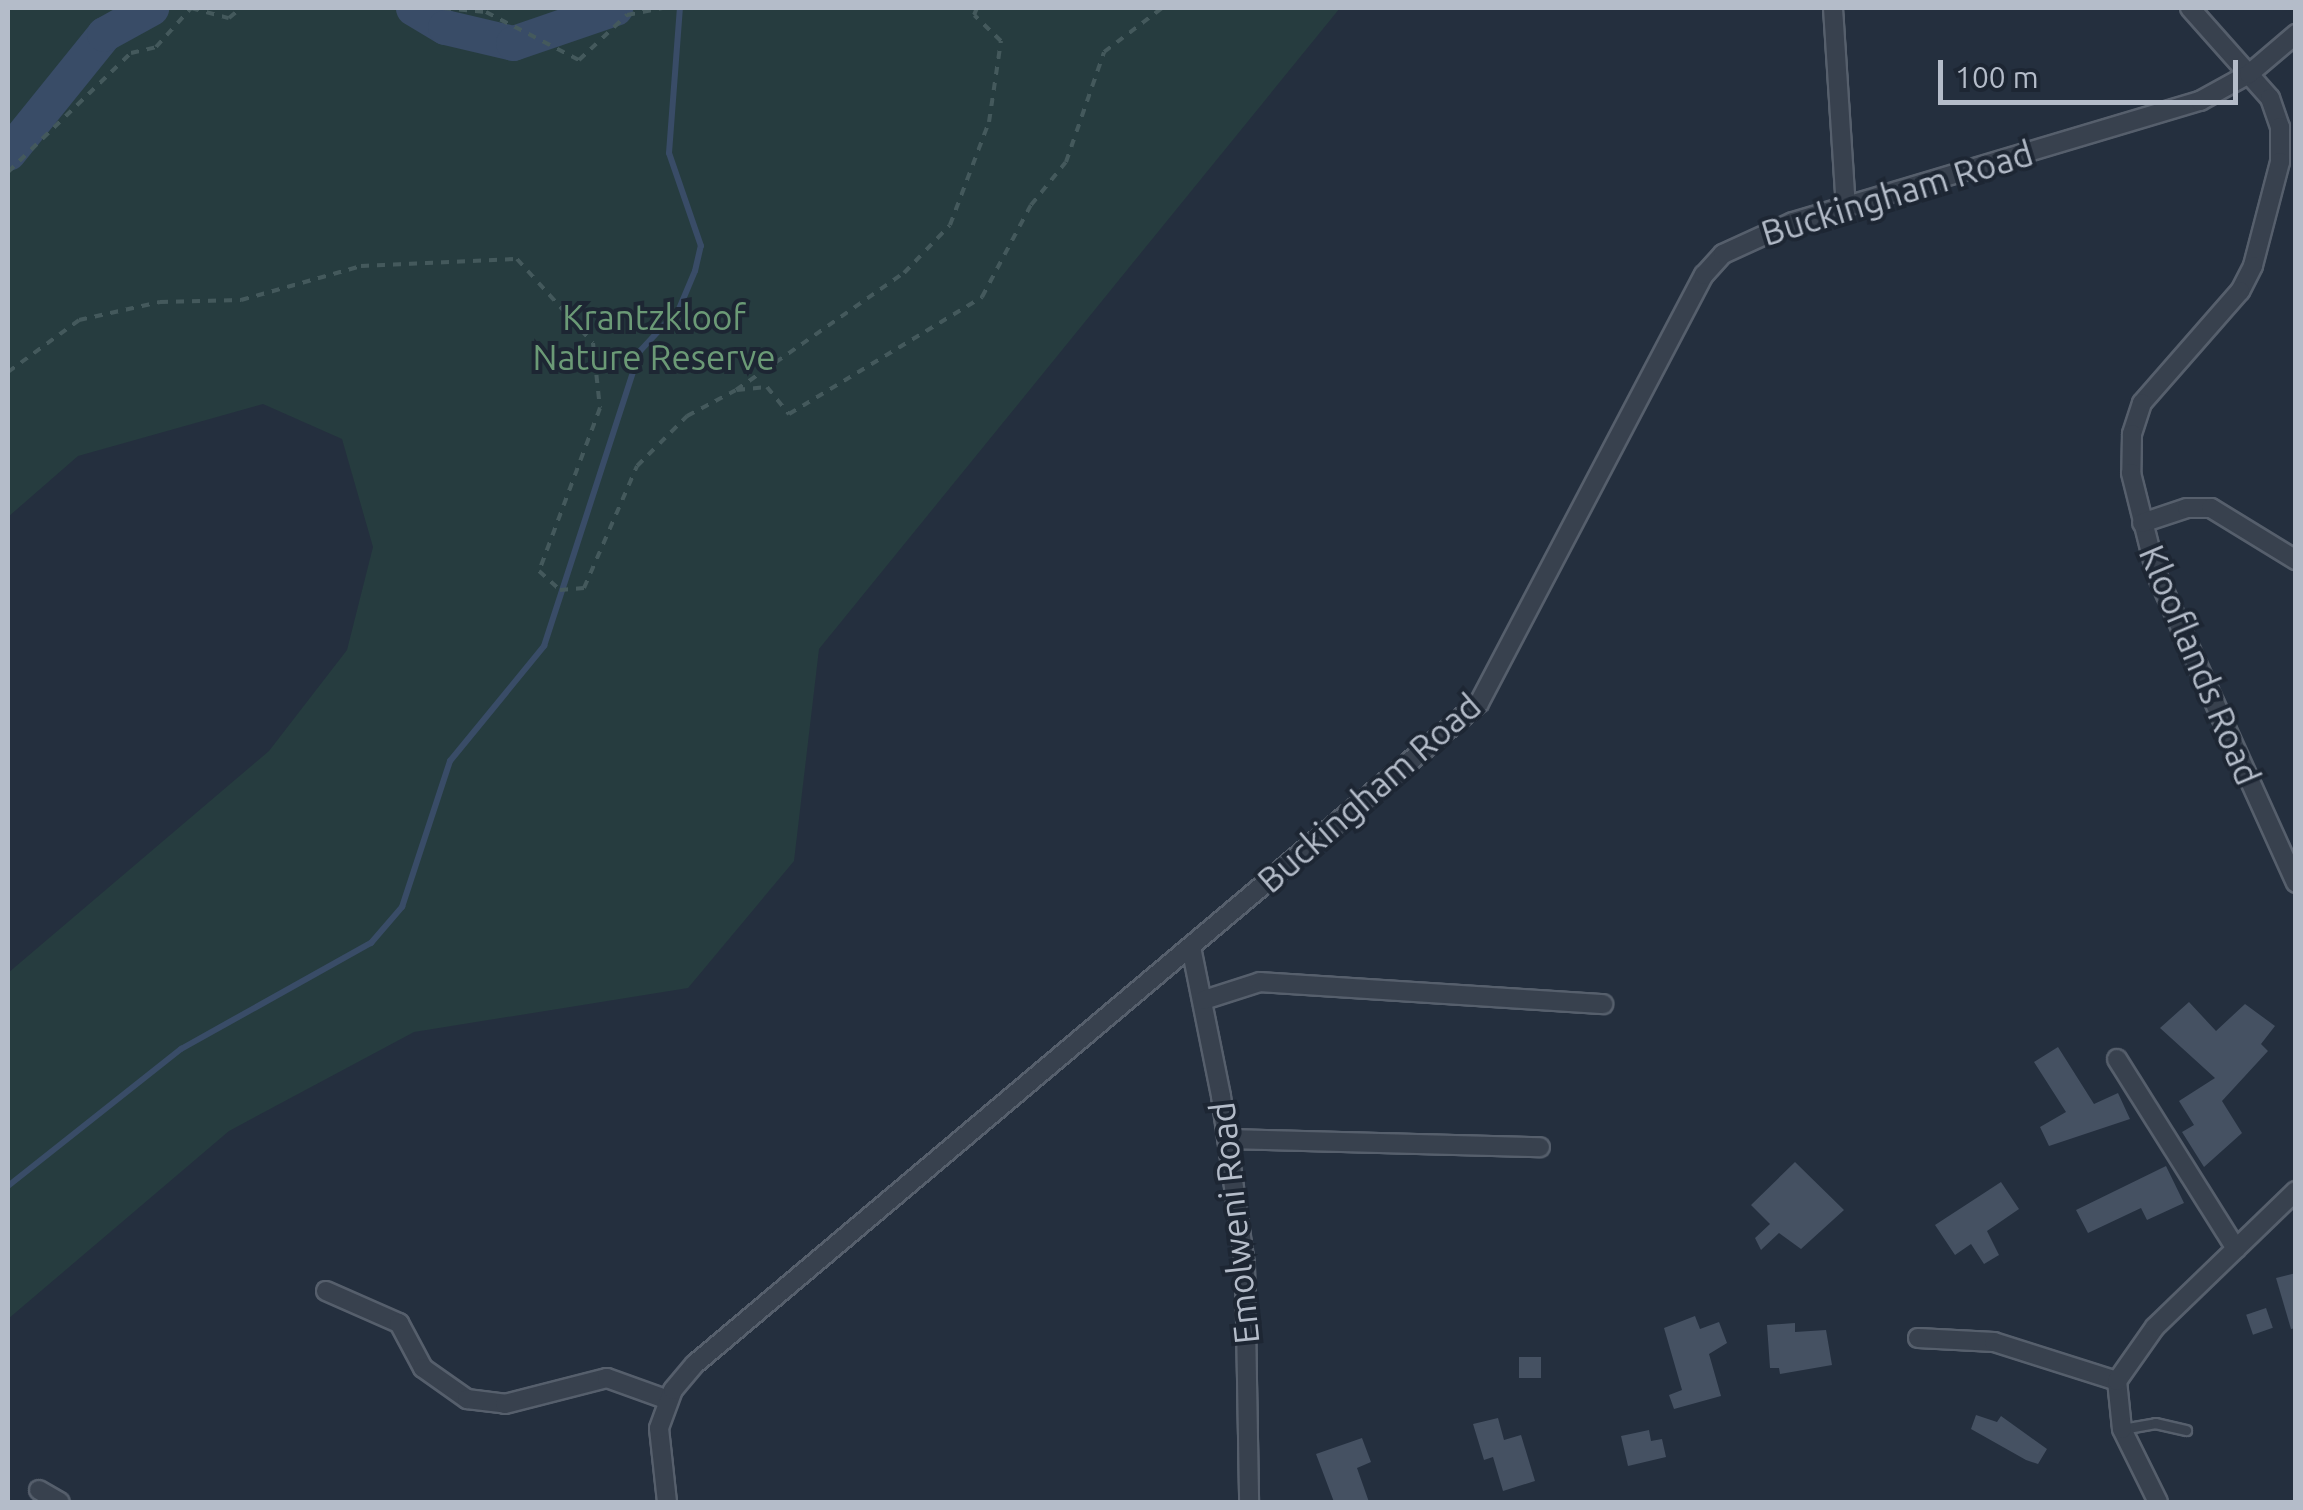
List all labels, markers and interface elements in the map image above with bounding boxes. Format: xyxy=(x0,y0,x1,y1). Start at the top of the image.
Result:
scale bar xyxy=(1943,40,2243,102)
text: 100 m xyxy=(1955,60,2039,94)
street label: Buckingham Road xyxy=(1756,132,2038,254)
park label: Krantzkloof Nature Reserve xyxy=(532,296,776,378)
street label: Klooflands Road xyxy=(2131,539,2269,791)
street label: Buckingham Road xyxy=(1249,685,1489,901)
street label: Emolweni Road xyxy=(1200,1100,1268,1346)

